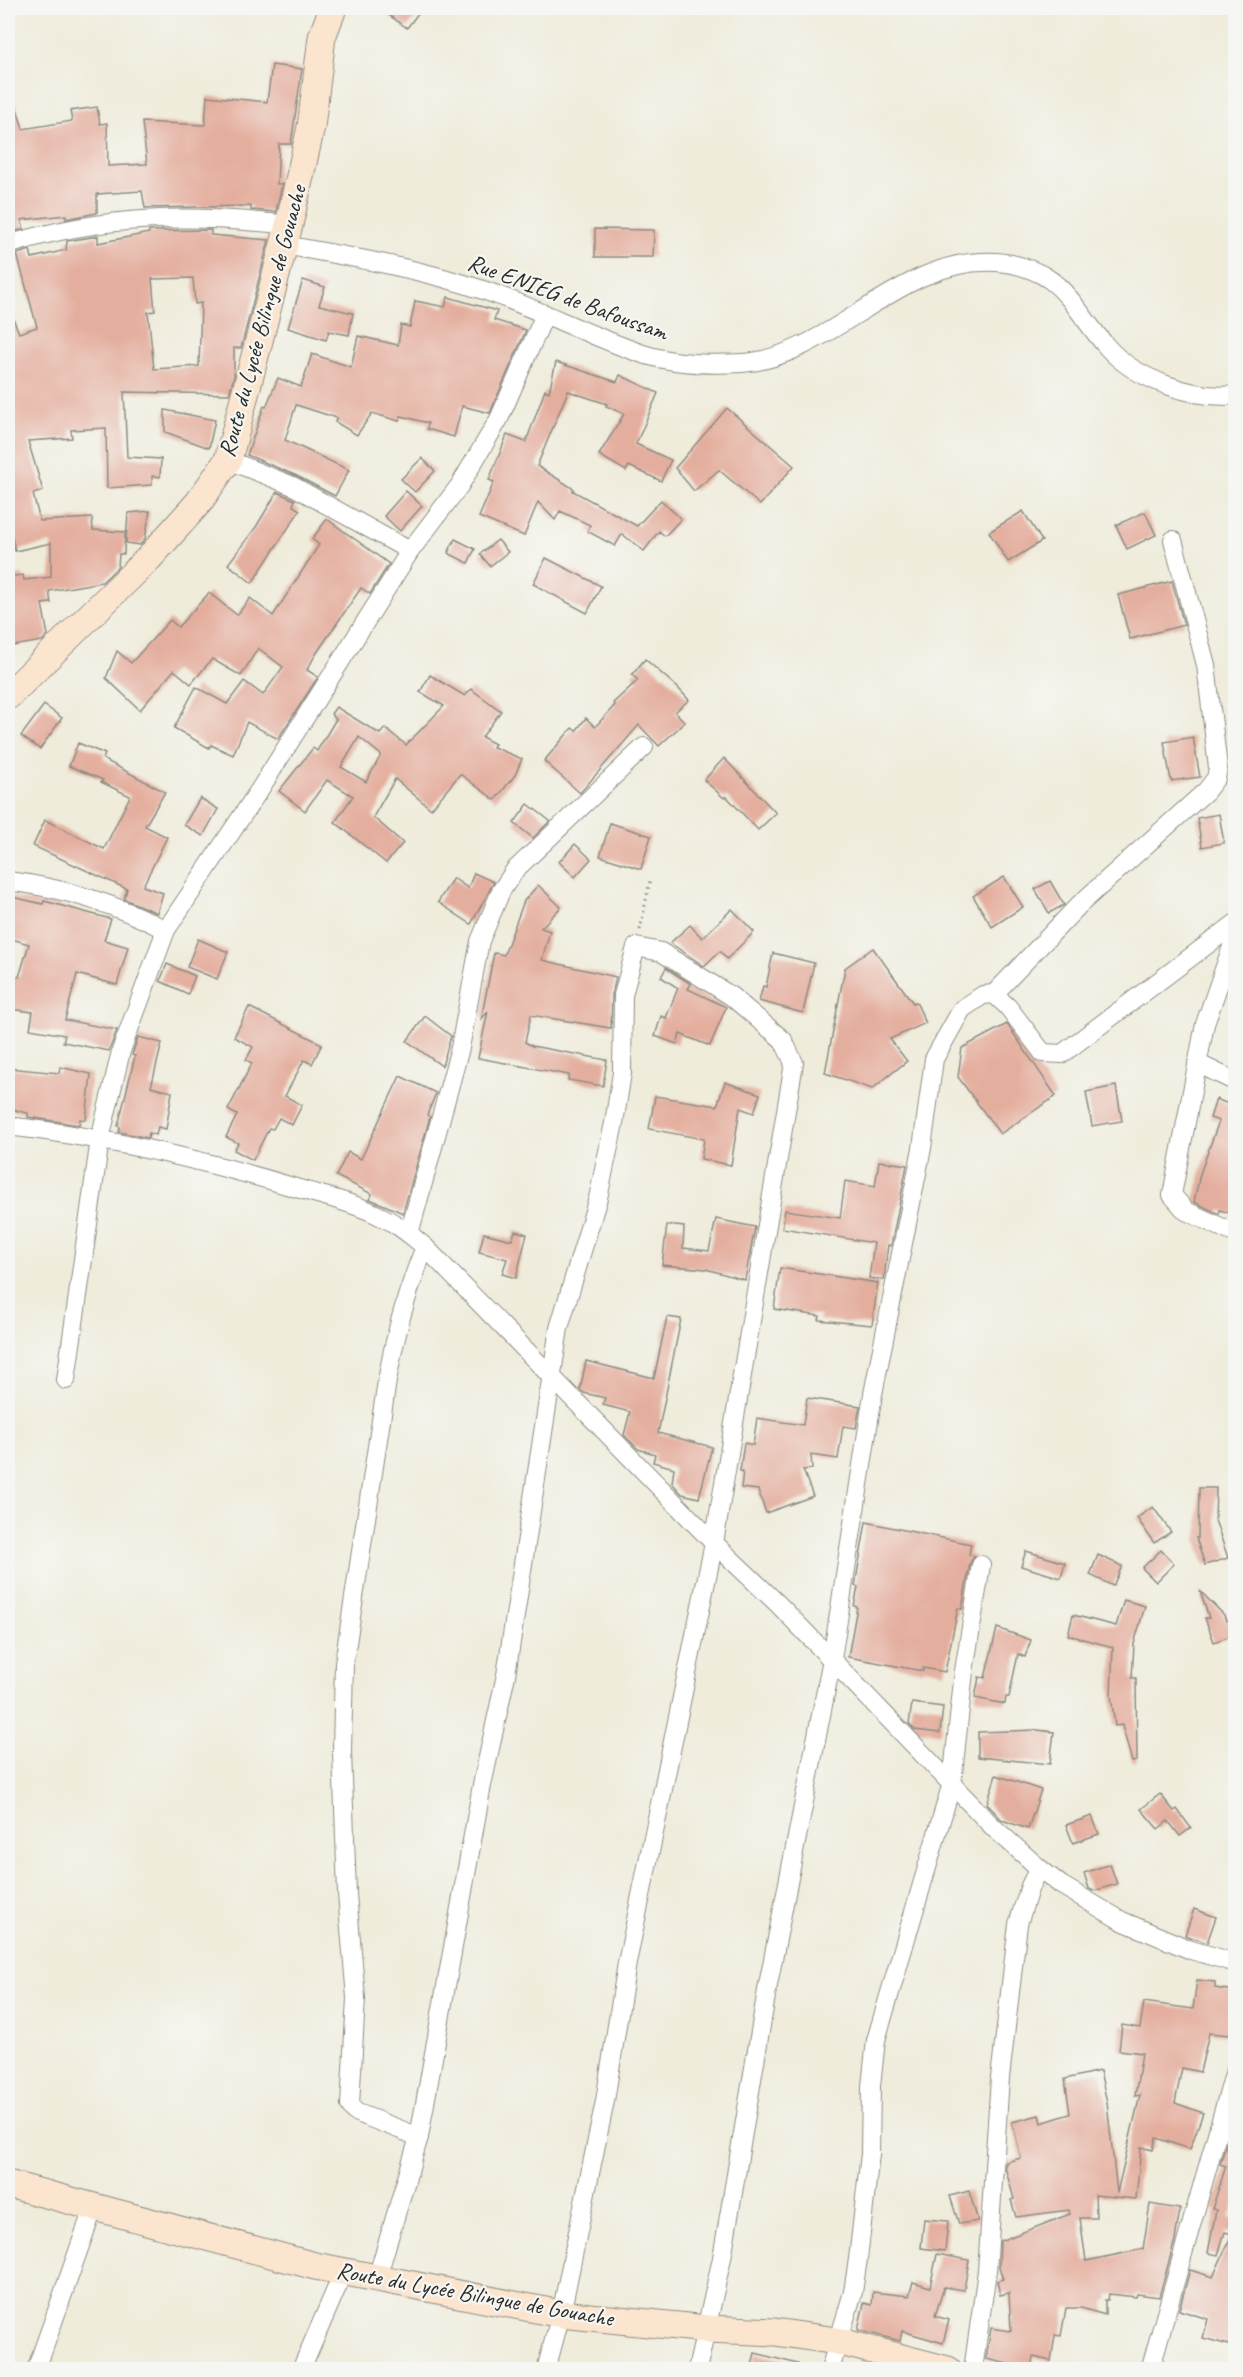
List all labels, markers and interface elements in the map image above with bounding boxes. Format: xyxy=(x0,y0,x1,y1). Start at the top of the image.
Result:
street label: Route du Lycée Bilingue de Gouache xyxy=(211,180,313,460)
street label: Rue ENIEG de Bafoussam xyxy=(464,247,673,348)
street label: Route du Lycée Bilingue de Gouache xyxy=(334,2255,618,2334)

